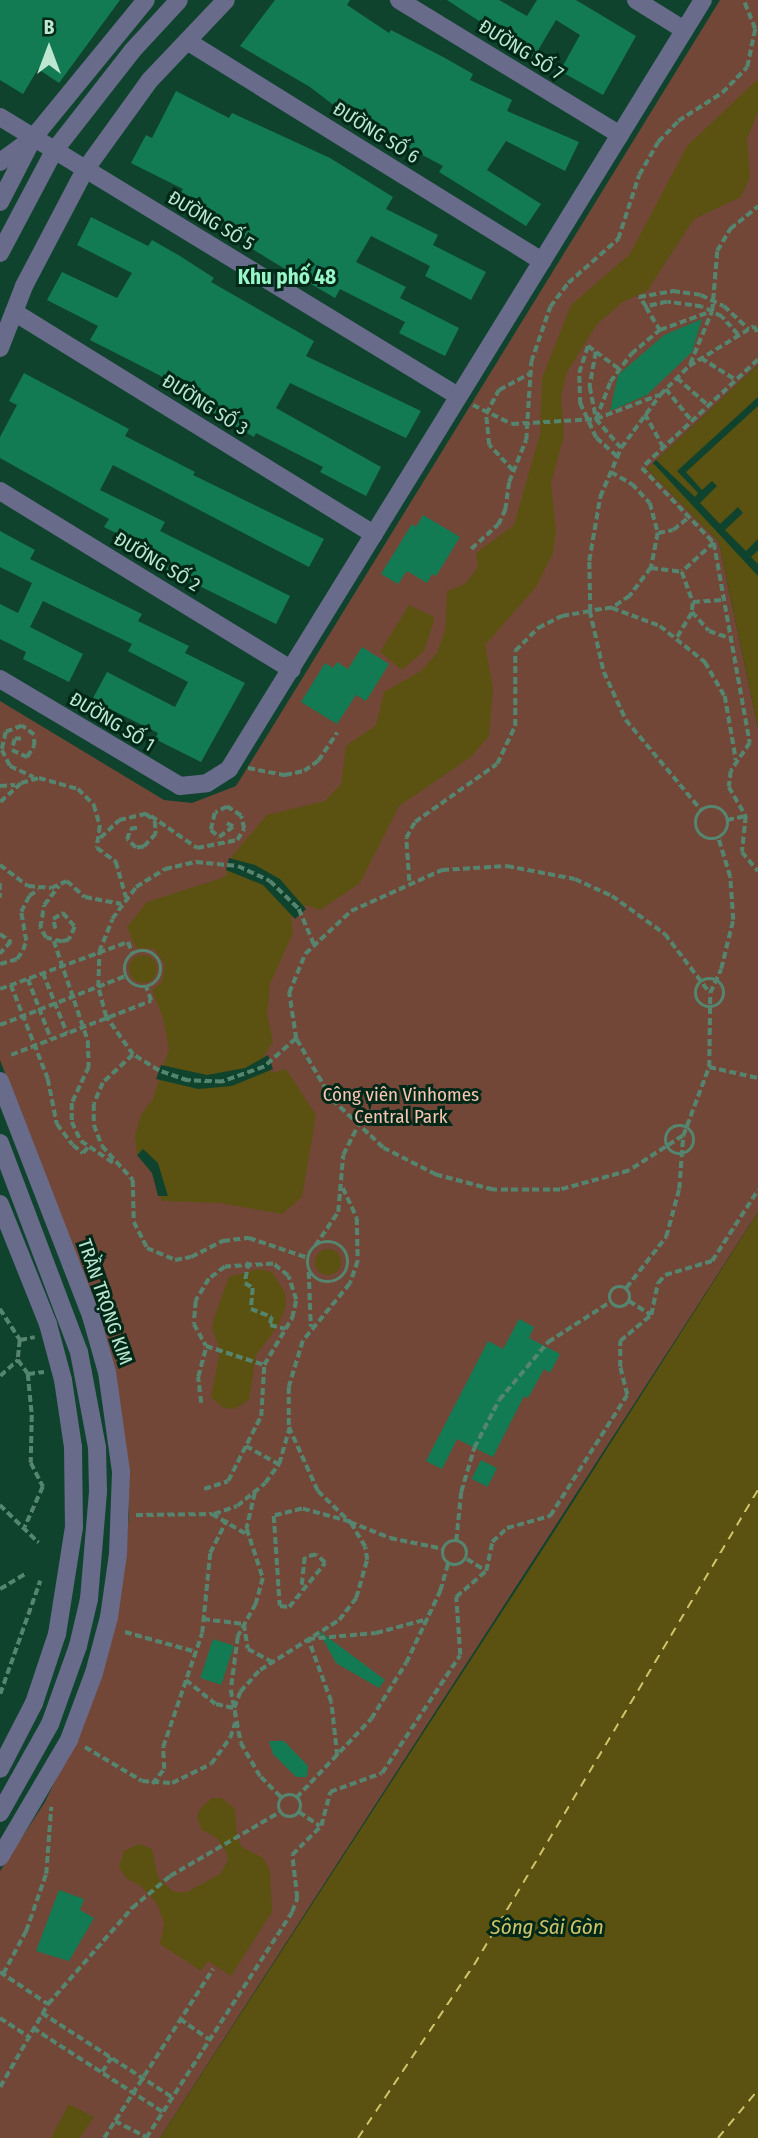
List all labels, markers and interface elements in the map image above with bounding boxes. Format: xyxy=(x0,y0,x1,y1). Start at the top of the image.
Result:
north arrow xyxy=(14,14,84,84)
street label: ĐƯỜNG SỐ 7 xyxy=(474,15,568,85)
text: B xyxy=(44,16,54,39)
street label: ĐƯỜNG SỐ 6 xyxy=(329,98,423,168)
street label: ĐƯỜNG SỐ 5 xyxy=(164,186,258,256)
district label: Khu phố 48 xyxy=(238,264,336,290)
street label: ĐƯỜNG SỐ 3 xyxy=(158,370,252,440)
street label: ĐƯỜNG SỐ 2 xyxy=(110,527,204,597)
street label: ĐƯỜNG SỐ 1 xyxy=(65,688,159,756)
park label: Công viên Vinhomes Central Park xyxy=(323,1084,479,1128)
street label: TRẦN TRỌNG KIM xyxy=(73,1236,137,1368)
water label: Sông Sài Gòn xyxy=(490,1914,604,1940)

